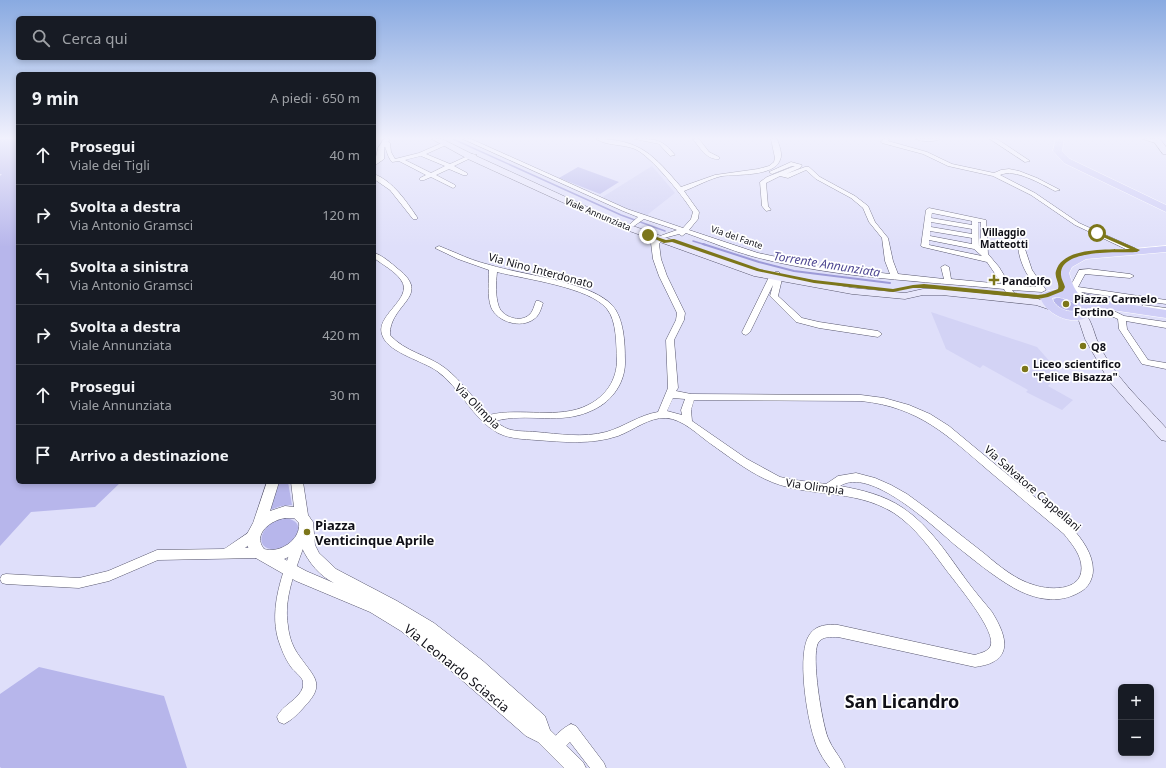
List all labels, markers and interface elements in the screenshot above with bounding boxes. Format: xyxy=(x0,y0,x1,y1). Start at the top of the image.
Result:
search box xyxy=(16,16,376,60)
icon: search xyxy=(30,27,52,49)
text: Cerca qui xyxy=(62,28,128,48)
text: 9 min xyxy=(32,87,79,110)
text: A piedi · 650 m xyxy=(270,89,360,107)
text: Prosegui xyxy=(70,136,135,156)
icon: ahead xyxy=(32,144,54,166)
text: 40 m xyxy=(330,146,360,164)
text: Viale dei Tigli xyxy=(70,156,150,174)
street label: Viale Annunziata xyxy=(563,194,633,234)
text: Svolta a destra xyxy=(70,196,181,216)
icon: right xyxy=(32,204,54,226)
text: 120 m xyxy=(322,206,360,224)
text: Via Antonio Gramsci xyxy=(70,216,193,234)
street label: Via del Fante xyxy=(709,222,765,252)
route start xyxy=(1088,224,1106,242)
district label: Villaggio Matteotti xyxy=(980,225,1028,251)
route end xyxy=(639,226,657,244)
water label: Torrente Annunziata xyxy=(772,247,882,281)
street label: Via Nino Interdonato xyxy=(487,249,595,291)
text: Svolta a sinistra xyxy=(70,256,189,276)
icon: left xyxy=(32,264,54,286)
text: 40 m xyxy=(330,266,360,284)
place label: Pandolfo xyxy=(1002,273,1051,288)
marker: Pandolfo xyxy=(989,275,999,285)
text: Via Antonio Gramsci xyxy=(70,276,193,294)
place label: Piazza Carmelo Fortino xyxy=(1074,291,1157,319)
marker: Piazza Carmelo Fortino xyxy=(1061,299,1071,309)
text: Svolta a destra xyxy=(70,316,181,336)
icon: right xyxy=(32,324,54,346)
text: 420 m xyxy=(322,326,360,344)
text: Viale Annunziata xyxy=(70,336,172,354)
place label: Q8 xyxy=(1091,339,1106,354)
marker: Q8 xyxy=(1078,341,1088,351)
place label: Liceo scientifico "Felice Bisazza" xyxy=(1033,356,1121,384)
marker: Liceo scientifico "Felice Bisazza" xyxy=(1020,364,1030,374)
text: Prosegui xyxy=(70,376,135,396)
street label: Via Olimpia xyxy=(452,380,504,432)
icon: ahead xyxy=(32,384,54,406)
text: 30 m xyxy=(330,386,360,404)
text: Viale Annunziata xyxy=(70,396,172,414)
street label: Via Salvatore Cappellani xyxy=(981,442,1085,534)
icon: arrive xyxy=(32,444,54,466)
text: Arrivo a destinazione xyxy=(70,445,229,465)
street label: Via Olimpia xyxy=(785,474,845,498)
place label: Piazza Venticinque Aprile xyxy=(315,516,435,549)
marker: Piazza Venticinque Aprile xyxy=(302,527,312,537)
street label: Via Leonardo Sciascia xyxy=(401,620,513,716)
map controls xyxy=(1118,684,1154,756)
button: + xyxy=(1118,684,1154,720)
district label: San Licandro xyxy=(845,689,959,713)
button: − xyxy=(1118,720,1154,756)

